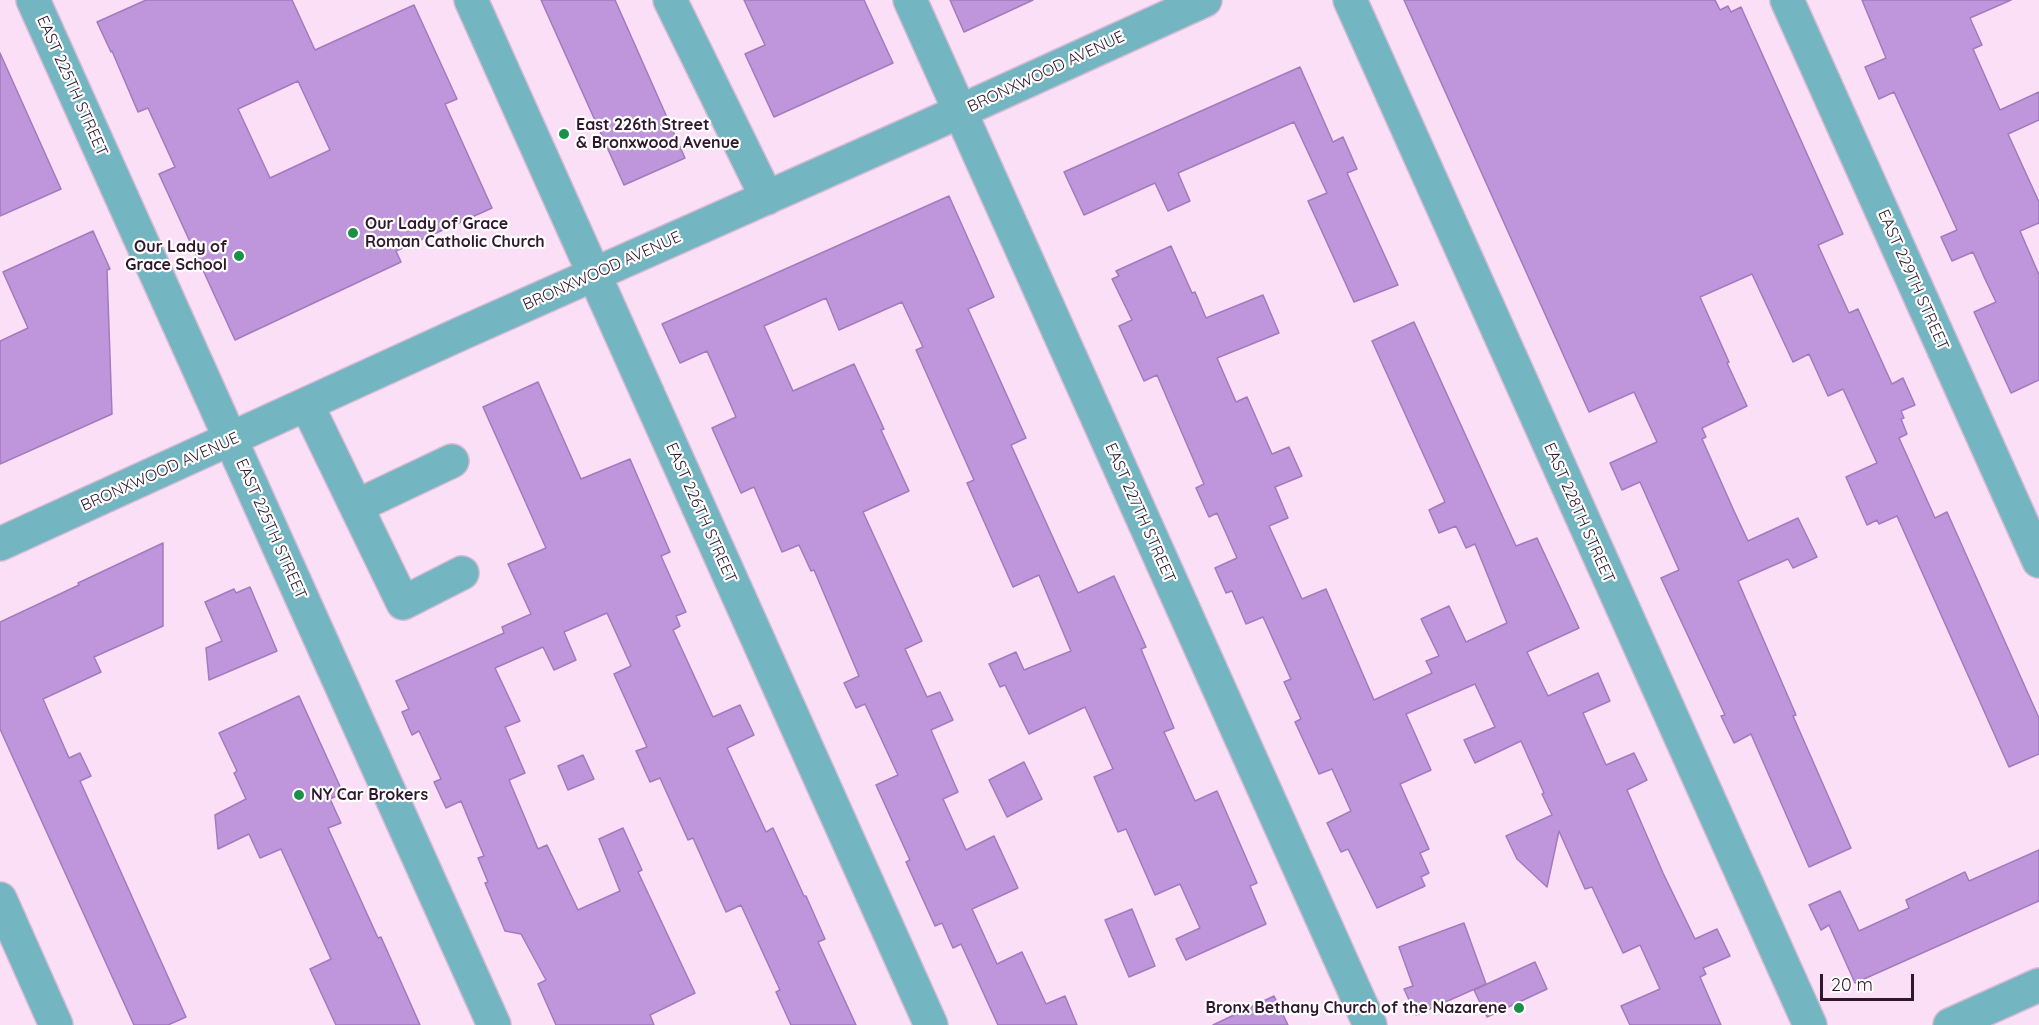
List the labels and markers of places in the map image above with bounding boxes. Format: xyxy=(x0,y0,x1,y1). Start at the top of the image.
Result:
place label: East 226th Street & Bronxwood Avenue xyxy=(576,115,739,153)
marker: East 226th Street & Bronxwood Avenue xyxy=(557,127,571,141)
place label: Our Lady of Grace Roman Catholic Church xyxy=(365,214,545,252)
marker: Our Lady of Grace Roman Catholic Church xyxy=(346,226,360,240)
place label: Our Lady of Grace School xyxy=(125,237,227,275)
marker: Our Lady of Grace School xyxy=(232,249,246,263)
place label: NY Car Brokers xyxy=(311,785,428,805)
marker: NY Car Brokers xyxy=(292,788,306,802)
place label: Bronx Bethany Church of the Nazarene xyxy=(1205,998,1507,1018)
marker: Bronx Bethany Church of the Nazarene xyxy=(1512,1001,1526,1015)

